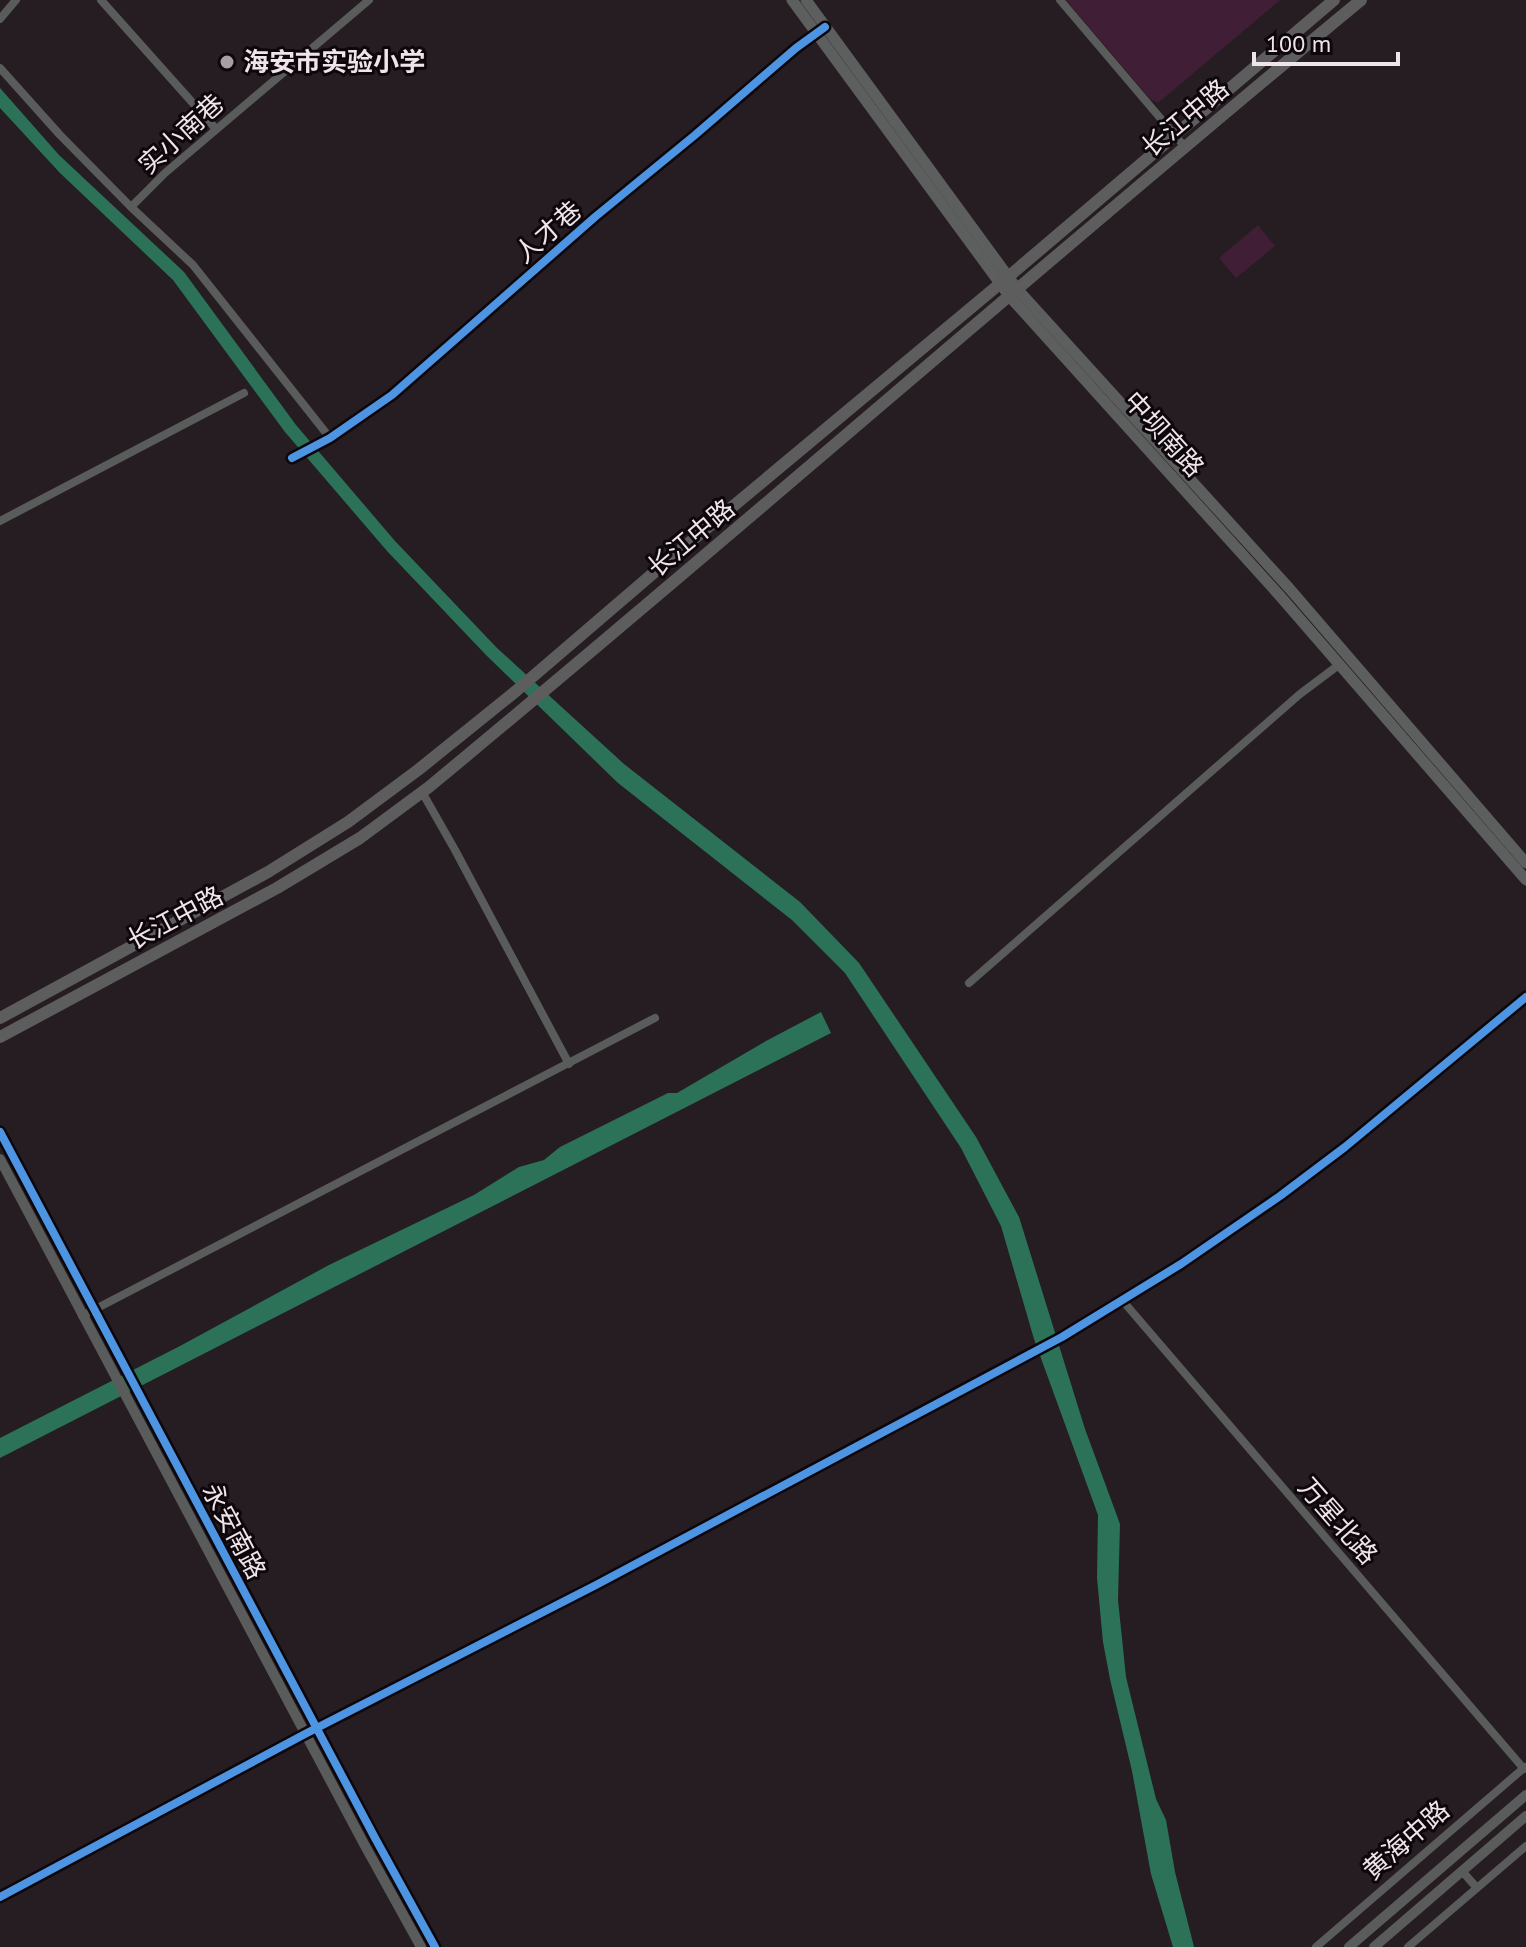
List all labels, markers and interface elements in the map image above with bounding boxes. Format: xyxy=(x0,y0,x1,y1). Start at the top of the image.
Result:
scale bar xyxy=(1254,16,1398,66)
text: 100 m xyxy=(1266,28,1331,59)
place label: 海安市实验小学 xyxy=(243,45,425,78)
marker: 海安市实验小学 xyxy=(218,53,236,71)
street label: 长江中路 xyxy=(1134,72,1235,164)
street label: 实小南巷 xyxy=(131,87,230,181)
street label: 人才巷 xyxy=(507,194,588,270)
street label: 中坝南路 xyxy=(1117,384,1211,483)
street label: 长江中路 xyxy=(640,492,741,584)
street label: 长江中路 xyxy=(121,879,228,957)
street label: 万星北路 xyxy=(1292,1471,1385,1571)
street label: 永安南路 xyxy=(195,1477,273,1584)
street label: 黄海中路 xyxy=(1356,1793,1456,1886)

